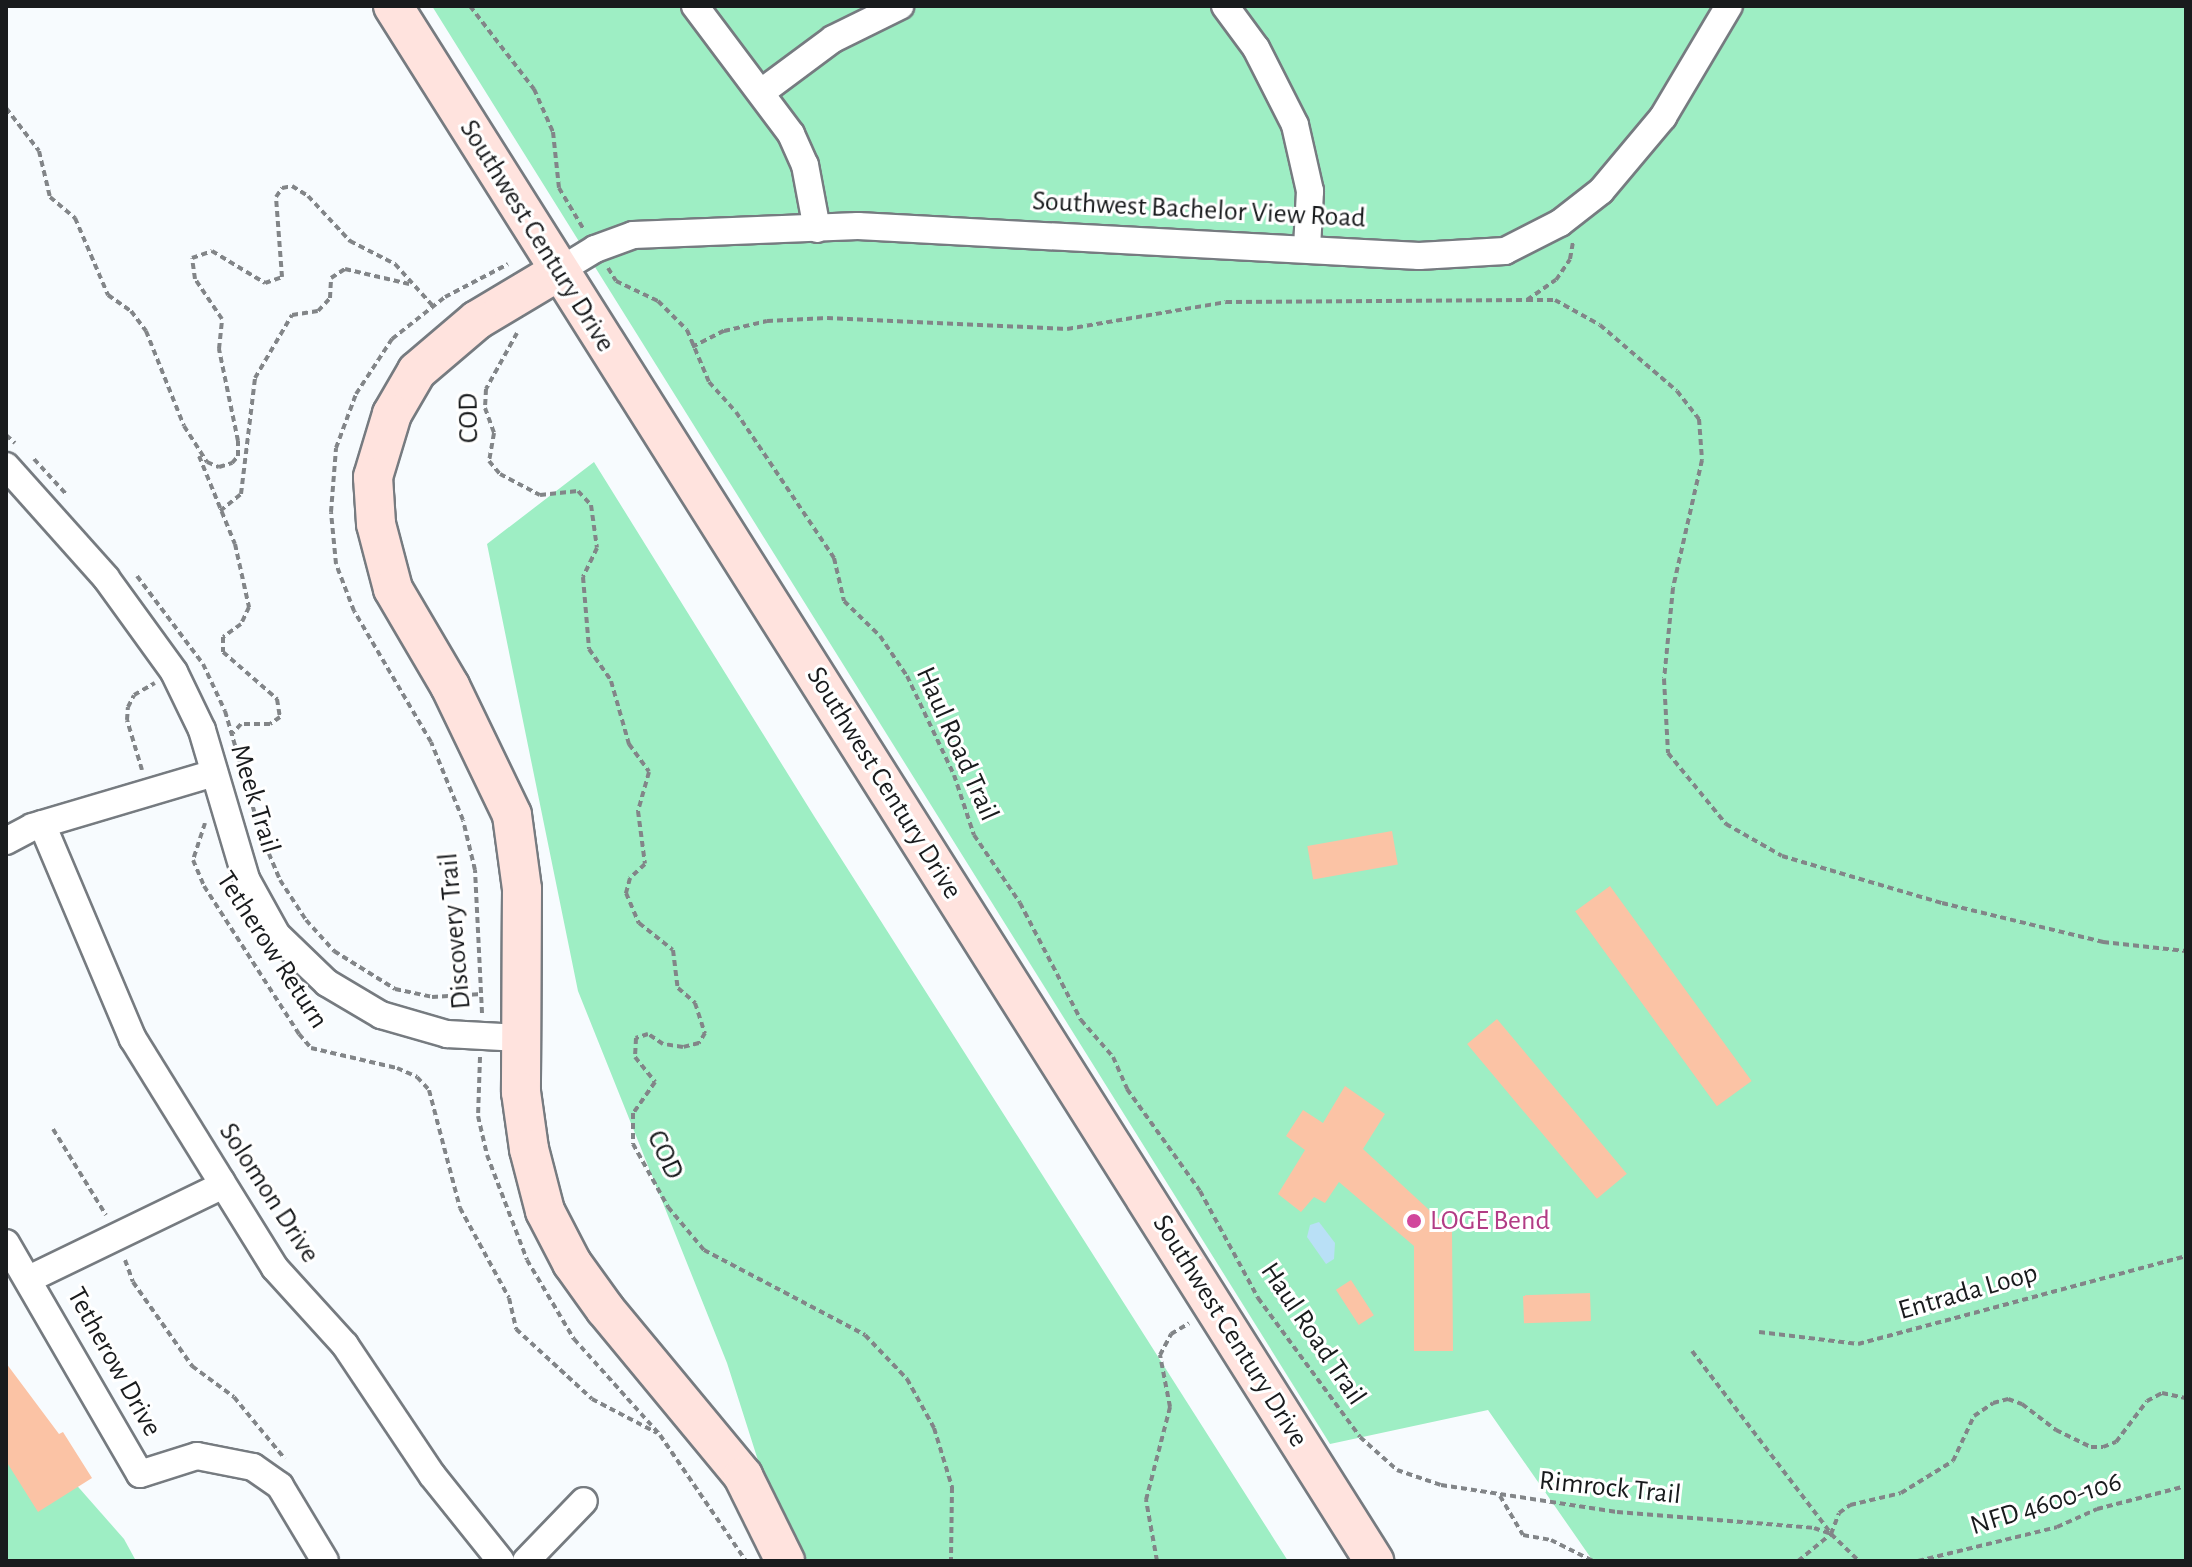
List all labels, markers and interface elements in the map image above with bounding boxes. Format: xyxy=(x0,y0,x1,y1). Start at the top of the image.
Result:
street label: Southwest Century Drive xyxy=(452,114,622,358)
street label: Southwest Bachelor View Road xyxy=(1031,184,1367,236)
street label: COD xyxy=(452,393,486,443)
street label: Southwest Century Drive xyxy=(799,661,969,905)
street label: Haul Road Trail xyxy=(908,662,1006,826)
street label: Meek Trail xyxy=(223,741,287,857)
street label: Discovery Trail xyxy=(431,851,479,1011)
street label: Tetherow Return xyxy=(209,865,335,1035)
street label: Solomon Drive xyxy=(211,1117,327,1269)
street label: COD xyxy=(639,1125,691,1185)
place label: LOGE Bend xyxy=(1430,1204,1550,1238)
street label: Southwest Century Drive xyxy=(1145,1209,1315,1453)
marker: LOGE Bend xyxy=(1405,1212,1423,1230)
street label: Haul Road Trail xyxy=(1253,1256,1373,1412)
street label: Entrada Loop xyxy=(1894,1256,2042,1328)
street label: Tetherow Drive xyxy=(59,1282,169,1442)
street label: Rimrock Trail xyxy=(1537,1464,1683,1512)
street label: NFD 4600-106 xyxy=(1966,1465,2126,1543)

